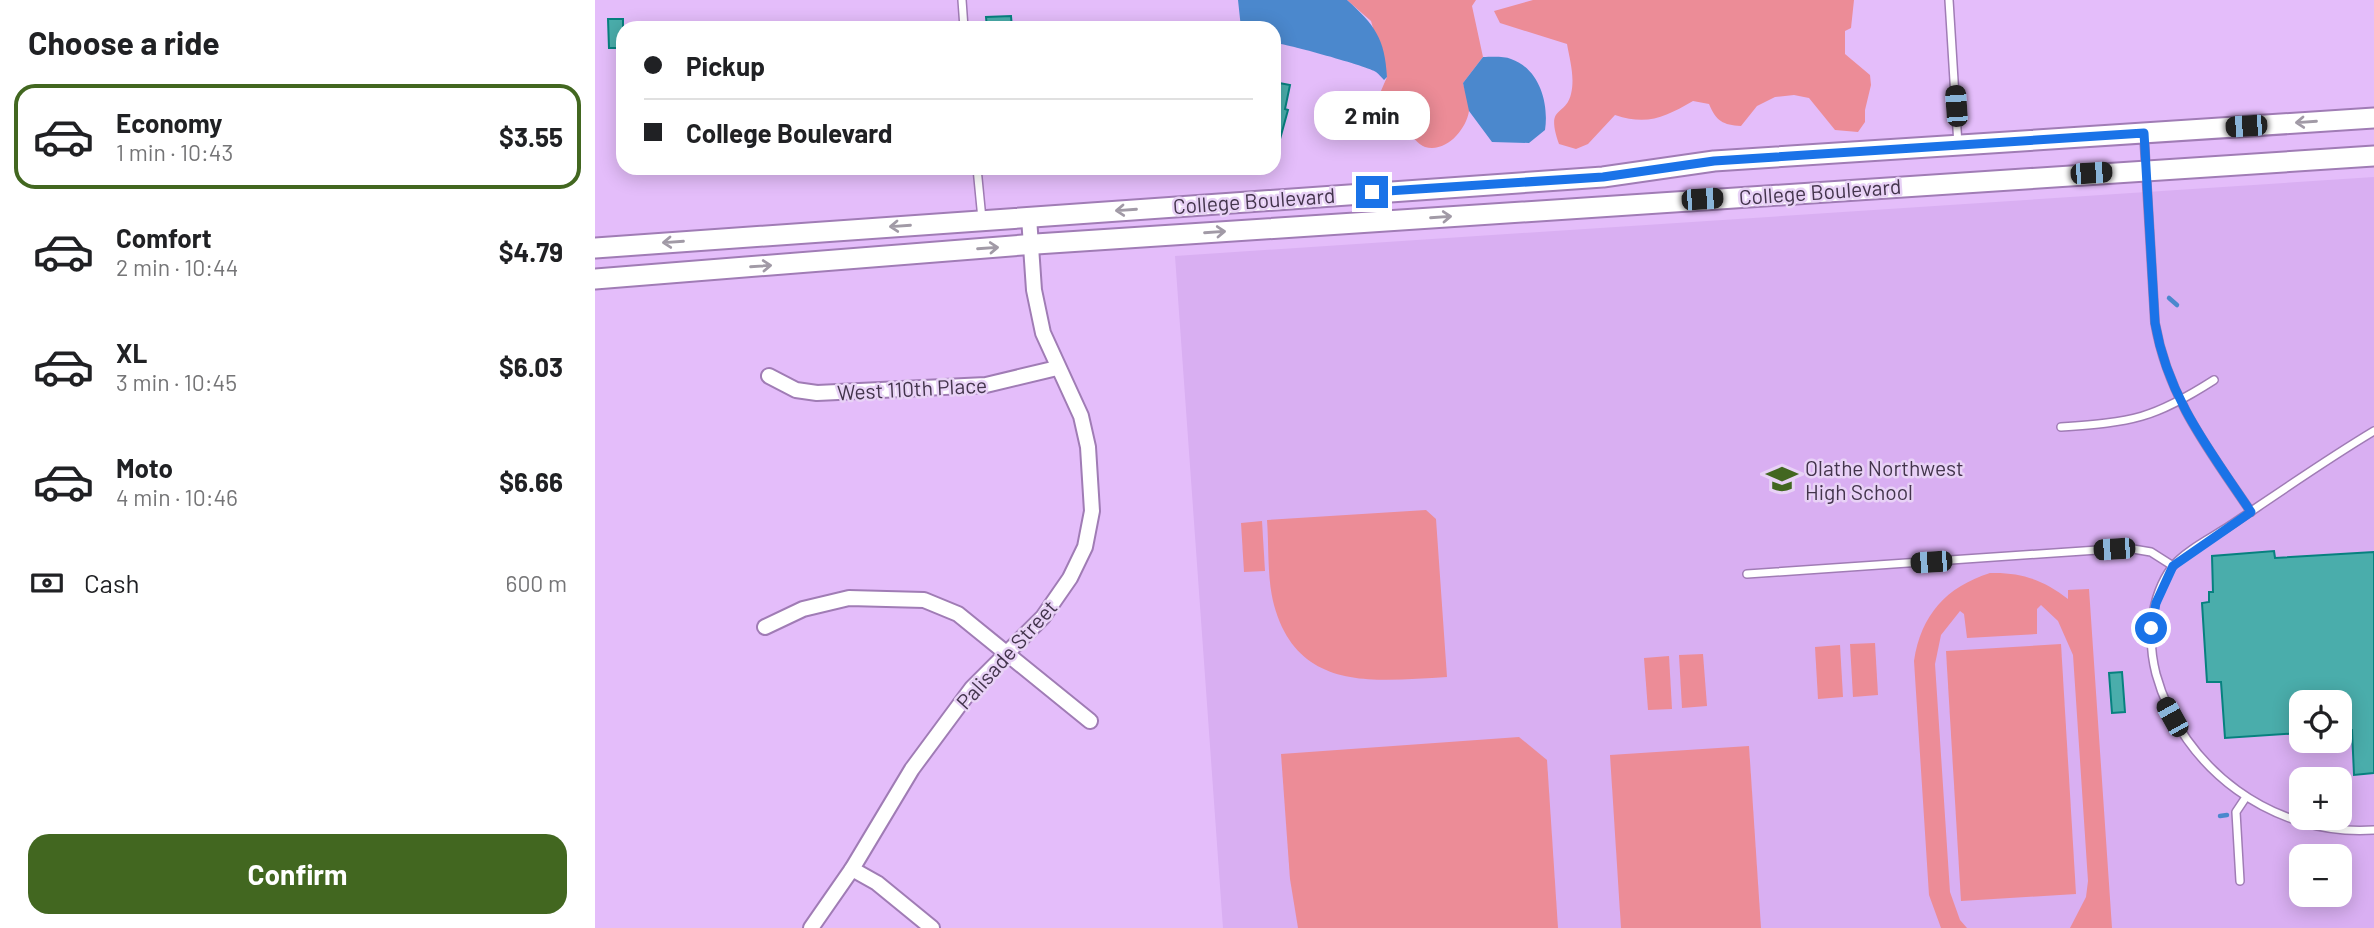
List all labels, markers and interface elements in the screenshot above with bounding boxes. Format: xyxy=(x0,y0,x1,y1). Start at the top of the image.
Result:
text: Choose a ride xyxy=(28,23,220,61)
text: Pickup xyxy=(686,50,765,81)
car xyxy=(1945,84,1968,128)
callout: 2 min xyxy=(1314,90,1430,140)
text: 2 min xyxy=(1344,101,1400,129)
icon: car xyxy=(32,105,95,168)
text: Economy xyxy=(116,107,222,138)
car xyxy=(2225,114,2268,138)
one-way arrow xyxy=(2295,116,2318,129)
text: College Boulevard xyxy=(686,117,892,148)
text: $3.55 xyxy=(499,121,563,152)
text: 1 min · 10:43 xyxy=(116,138,233,166)
car xyxy=(2070,161,2113,185)
street label: College Boulevard xyxy=(1738,173,1902,209)
route end xyxy=(1356,176,1388,208)
street label: College Boulevard xyxy=(1172,182,1336,218)
car xyxy=(1681,187,1724,211)
one-way arrow xyxy=(1115,203,1138,216)
one-way arrow xyxy=(1430,210,1452,223)
icon: car xyxy=(32,220,95,283)
one-way arrow xyxy=(889,220,911,233)
text: Comfort xyxy=(116,222,212,253)
one-way arrow xyxy=(1203,225,1225,238)
text: $4.79 xyxy=(499,236,563,267)
one-way arrow xyxy=(662,236,684,249)
one-way arrow xyxy=(976,241,998,254)
text: 2 min · 10:44 xyxy=(116,253,238,281)
one-way arrow xyxy=(749,259,772,272)
icon: car xyxy=(32,335,95,398)
text: XL xyxy=(116,337,147,368)
text: $6.03 xyxy=(499,351,563,382)
text: 3 min · 10:45 xyxy=(116,368,237,396)
street label: West 110th Place xyxy=(836,372,988,404)
icon: car xyxy=(32,450,95,513)
text: Moto xyxy=(116,452,173,483)
place label: Olathe Northwest High School xyxy=(1805,455,1964,504)
school or university icon: Olathe Northwest High School xyxy=(1765,462,1799,496)
text: $6.66 xyxy=(499,466,563,497)
text: 4 min · 10:46 xyxy=(116,483,238,511)
car xyxy=(2093,537,2136,561)
car xyxy=(1910,550,1953,574)
icon: cash xyxy=(28,564,66,602)
text: Cash xyxy=(84,567,139,598)
text: 600 m xyxy=(506,569,567,597)
street label: Palisade Street xyxy=(950,594,1062,714)
route start xyxy=(2135,612,2167,644)
map controls xyxy=(2289,690,2352,907)
button: locate xyxy=(2289,690,2352,753)
car xyxy=(2153,694,2192,740)
button: + xyxy=(2289,767,2352,830)
button: Confirm xyxy=(28,834,567,914)
button: − xyxy=(2289,844,2352,907)

